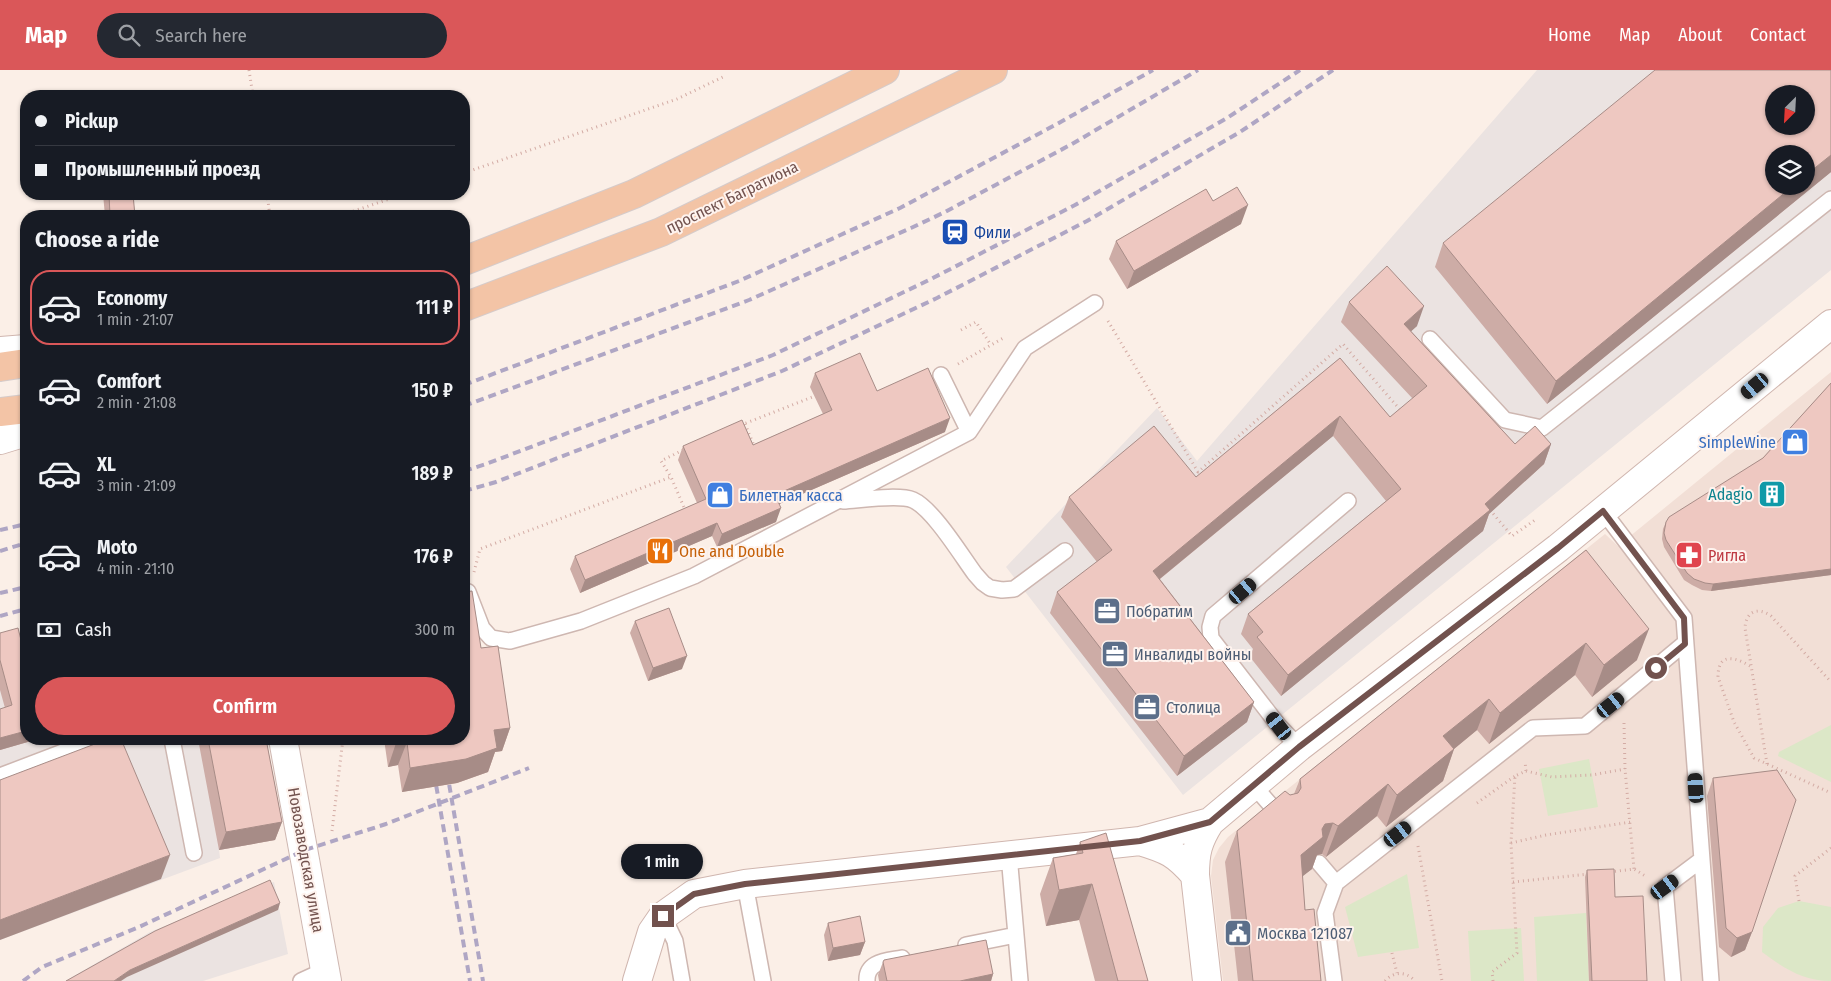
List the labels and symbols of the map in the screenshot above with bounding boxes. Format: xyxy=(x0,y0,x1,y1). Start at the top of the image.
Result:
north arrow xyxy=(1765,85,1815,135)
street label: проспект Багратиона xyxy=(663,157,801,237)
station icon: Фили xyxy=(940,217,970,247)
place label: Фили xyxy=(974,223,1011,242)
car xyxy=(1738,371,1771,401)
shop icon: SimpleWine xyxy=(1780,427,1810,457)
place label: SimpleWine xyxy=(1699,433,1776,452)
building icon: Adagio xyxy=(1757,479,1787,509)
shop icon: Билетная касса xyxy=(705,480,735,510)
place label: Adagio xyxy=(1708,485,1753,504)
place label: Билетная касса xyxy=(739,486,843,505)
restaurant icon: One and Double xyxy=(645,536,675,566)
pharmacy icon: Ригла xyxy=(1674,540,1704,570)
place label: One and Double xyxy=(679,542,784,561)
place label: Ригла xyxy=(1708,546,1746,565)
car xyxy=(1226,576,1259,606)
office icon: Побратим xyxy=(1092,596,1122,626)
place label: Побратим xyxy=(1126,602,1193,621)
office icon: Инвалиды войны xyxy=(1100,639,1130,669)
place label: Инвалиды войны xyxy=(1134,645,1251,664)
route start xyxy=(1645,657,1667,679)
car xyxy=(1594,690,1627,720)
office icon: Столица xyxy=(1132,692,1162,722)
place label: Столица xyxy=(1166,698,1221,717)
car xyxy=(1263,710,1294,742)
car xyxy=(1687,773,1704,803)
street label: Новозаводская улица xyxy=(284,786,328,934)
car xyxy=(1381,819,1414,849)
callout: 1 min xyxy=(622,844,704,878)
car xyxy=(1648,872,1681,902)
route end xyxy=(652,905,674,927)
public building icon: Москва 121087 xyxy=(1223,918,1253,948)
place label: Москва 121087 xyxy=(1257,924,1353,943)

